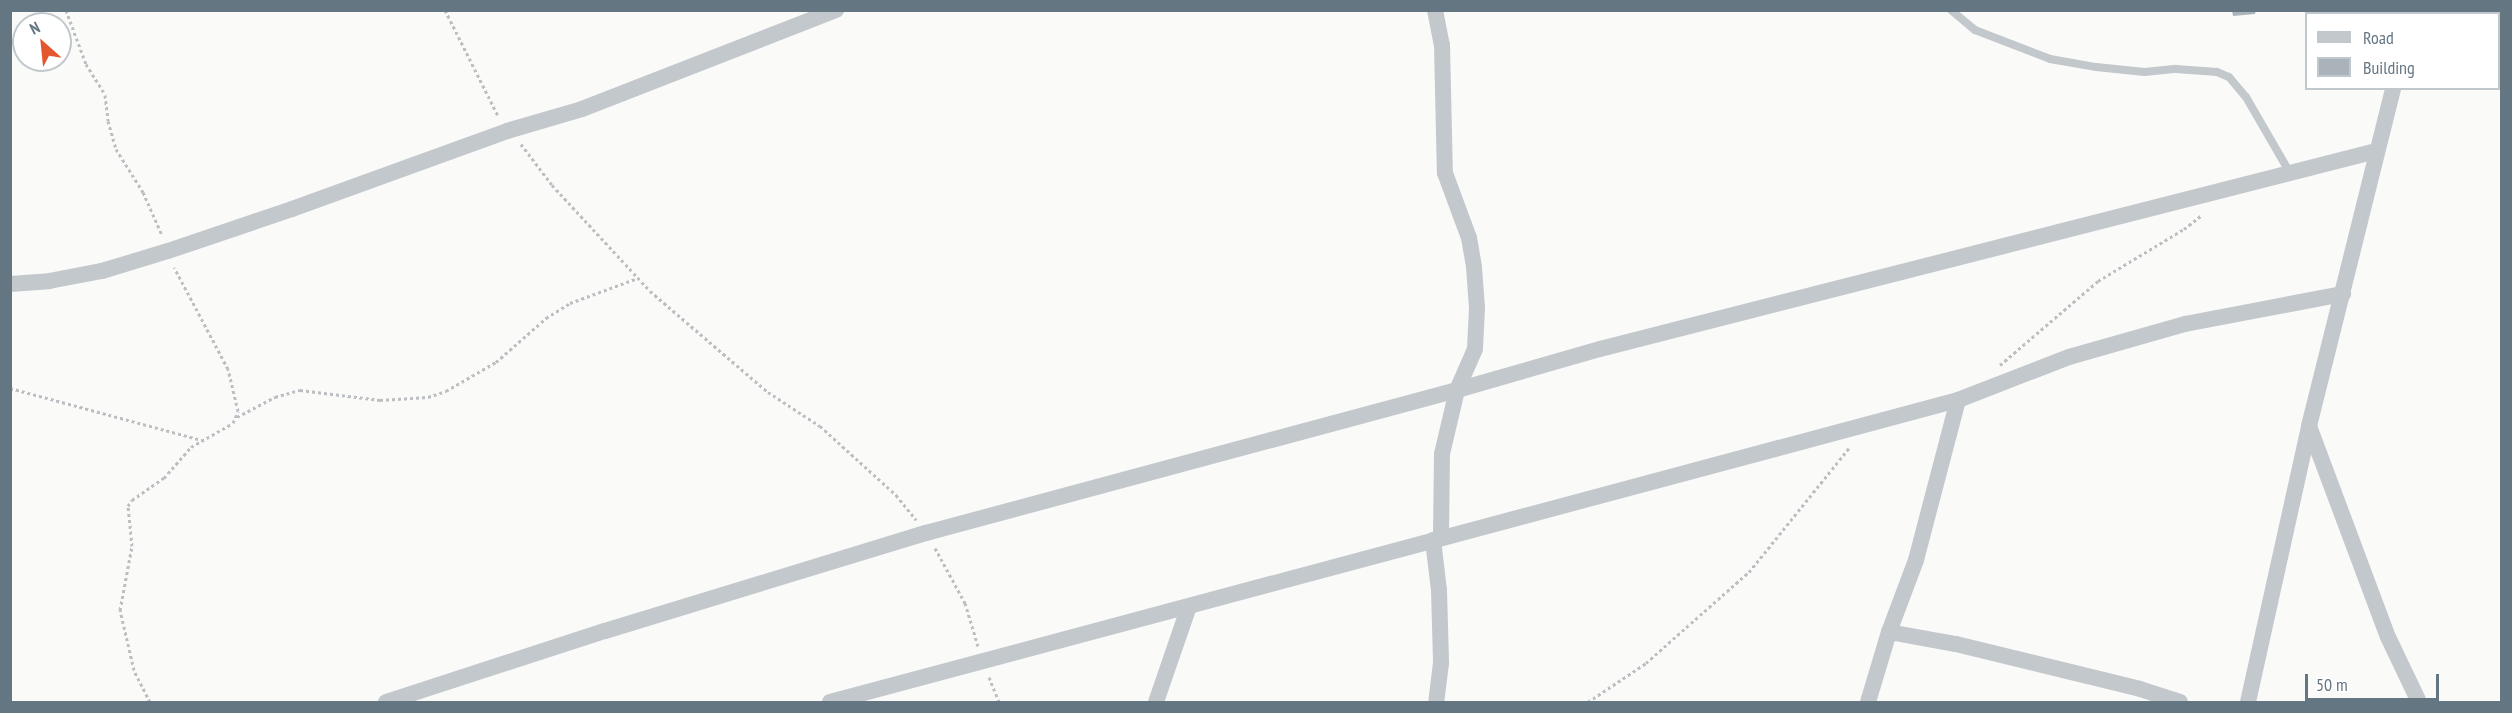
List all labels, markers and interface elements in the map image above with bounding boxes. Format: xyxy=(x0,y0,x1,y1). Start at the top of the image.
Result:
north arrow xyxy=(12,12,72,72)
legend xyxy=(2305,12,2500,90)
text: N xyxy=(26,17,43,39)
text: Road xyxy=(2363,26,2394,49)
text: Building xyxy=(2363,56,2415,79)
scale bar xyxy=(2308,662,2442,700)
text: 50 m xyxy=(2316,673,2348,696)

